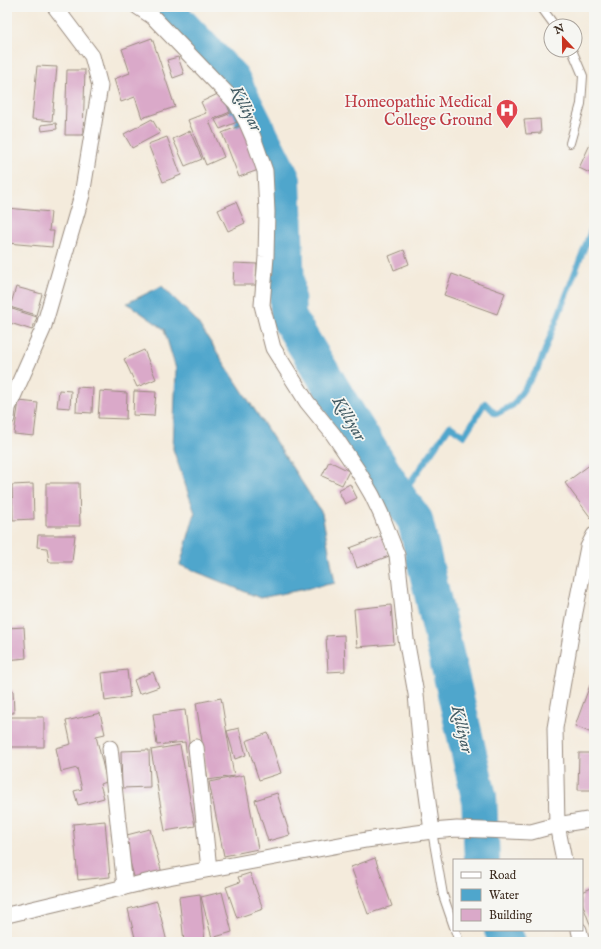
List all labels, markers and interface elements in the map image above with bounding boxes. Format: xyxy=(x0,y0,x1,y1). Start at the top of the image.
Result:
north arrow xyxy=(543,18,583,58)
text: N xyxy=(552,21,567,38)
water label: Killiyar xyxy=(225,81,267,136)
place label: Homeopathic Medical College Ground xyxy=(344,93,493,131)
hospital icon: Homeopathic Medical College Ground xyxy=(494,97,520,130)
water label: Killiyar xyxy=(327,392,371,446)
water label: Killiyar xyxy=(446,702,477,757)
legend xyxy=(453,859,583,931)
text: Road xyxy=(489,868,517,883)
text: Water xyxy=(489,888,520,903)
text: Building xyxy=(489,908,533,923)

